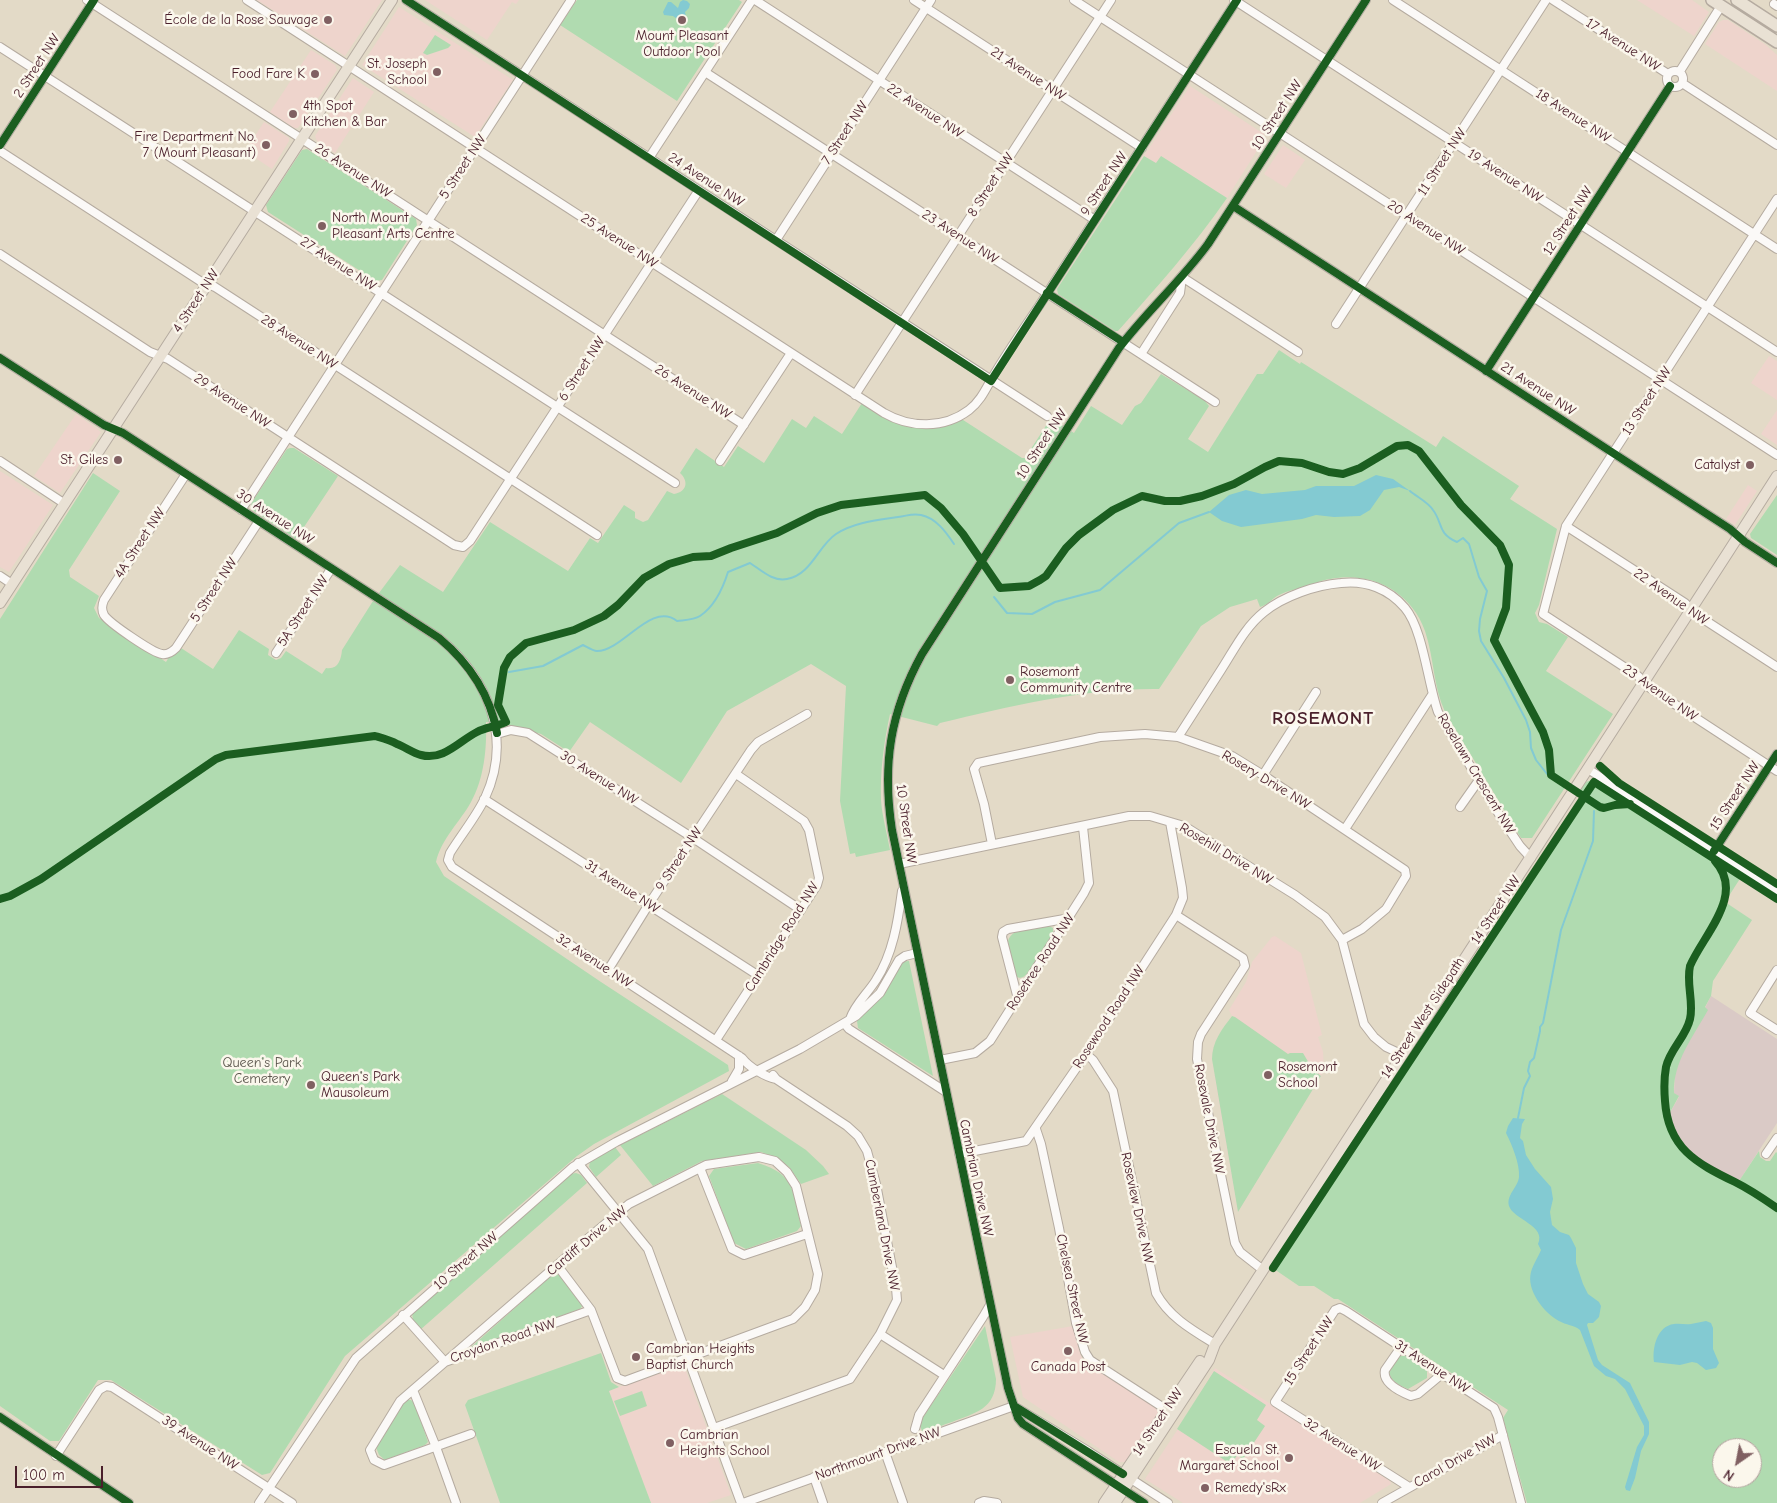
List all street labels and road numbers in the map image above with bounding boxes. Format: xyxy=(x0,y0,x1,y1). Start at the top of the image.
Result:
street label: 17 Avenue NW xyxy=(1583,15,1663,75)
street label: 2 Street NW xyxy=(10,31,64,101)
street label: 21 Avenue NW xyxy=(987,43,1069,105)
street label: 10 Street NW xyxy=(1248,77,1306,153)
street label: 22 Avenue NW xyxy=(884,80,966,142)
street label: 18 Avenue NW xyxy=(1532,86,1614,146)
street label: 7 Street NW xyxy=(818,98,872,168)
street label: 11 Street NW xyxy=(1414,125,1470,199)
street label: 5 Street NW xyxy=(436,132,490,202)
street label: 26 Avenue NW xyxy=(311,140,395,202)
street label: 19 Avenue NW xyxy=(1464,145,1546,207)
street label: 24 Avenue NW xyxy=(665,149,747,211)
street label: 9 Street NW xyxy=(1077,149,1131,219)
street label: 8 Street NW xyxy=(964,150,1018,220)
street label: 12 Street NW xyxy=(1540,183,1596,259)
street label: 20 Avenue NW xyxy=(1384,197,1468,259)
street label: 23 Avenue NW xyxy=(919,206,1001,268)
street label: 25 Avenue NW xyxy=(577,210,661,272)
street label: 27 Avenue NW xyxy=(297,233,379,295)
street label: 4 Street NW xyxy=(169,266,223,336)
street label: 28 Avenue NW xyxy=(258,311,340,373)
street label: 6 Street NW xyxy=(555,334,609,404)
street label: 21 Avenue NW xyxy=(1497,358,1579,420)
street label: 26 Avenue NW xyxy=(651,361,735,423)
street label: 13 Street NW xyxy=(1619,364,1675,438)
street label: 29 Avenue NW xyxy=(190,370,274,432)
street label: 10 Street NW xyxy=(1013,406,1071,482)
street label: 30 Avenue NW xyxy=(233,486,317,548)
street label: 4A Street NW xyxy=(111,505,169,581)
street label: 5 Street NW xyxy=(187,555,241,625)
street label: 22 Avenue NW xyxy=(1630,565,1712,629)
street label: 5A Street NW xyxy=(274,572,332,650)
street label: 23 Avenue NW xyxy=(1619,661,1701,725)
street label: Roselawn Crescent NW xyxy=(1433,711,1519,837)
street label: 30 Avenue NW xyxy=(557,747,641,809)
street label: Rosery Drive NW xyxy=(1218,747,1314,813)
street label: 15 Street NW xyxy=(1706,758,1764,834)
street label: 10 Street NW xyxy=(892,783,920,865)
street label: Rosehill Drive NW xyxy=(1176,820,1276,888)
street label: 9 Street NW xyxy=(652,824,706,894)
street label: 31 Avenue NW xyxy=(581,857,663,917)
street label: 14 Street NW xyxy=(1468,873,1524,947)
street label: Cambridge Road NW xyxy=(741,879,823,995)
street label: Rosetree Road NW xyxy=(1003,910,1079,1014)
street label: 32 Avenue NW xyxy=(553,930,635,992)
street label: 14 Street West Sidepath xyxy=(1378,954,1468,1082)
street label: Rosewood Road NW xyxy=(1069,962,1149,1072)
street label: Rosevale Drive NW xyxy=(1190,1062,1228,1176)
street label: Cambrian Drive NW xyxy=(955,1118,997,1238)
street label: Roseview Drive NW xyxy=(1117,1151,1157,1265)
street label: Cumberland Drive NW xyxy=(861,1158,903,1292)
street label: Cardiff Drive NW xyxy=(543,1202,631,1280)
street label: 10 Street NW xyxy=(430,1228,502,1294)
street label: Chelsea Street NW xyxy=(1052,1232,1092,1346)
street label: 15 Street NW xyxy=(1280,1313,1338,1389)
street label: Croydon Road NW xyxy=(448,1315,558,1367)
street label: 31 Avenue NW xyxy=(1391,1337,1473,1397)
street label: 14 Street NW xyxy=(1129,1385,1187,1459)
street label: 39 Avenue NW xyxy=(159,1412,241,1474)
street label: 32 Avenue NW xyxy=(1300,1415,1384,1475)
street label: Northmount Drive NW xyxy=(813,1423,943,1485)
street label: Carol Drive NW xyxy=(1411,1431,1499,1491)

